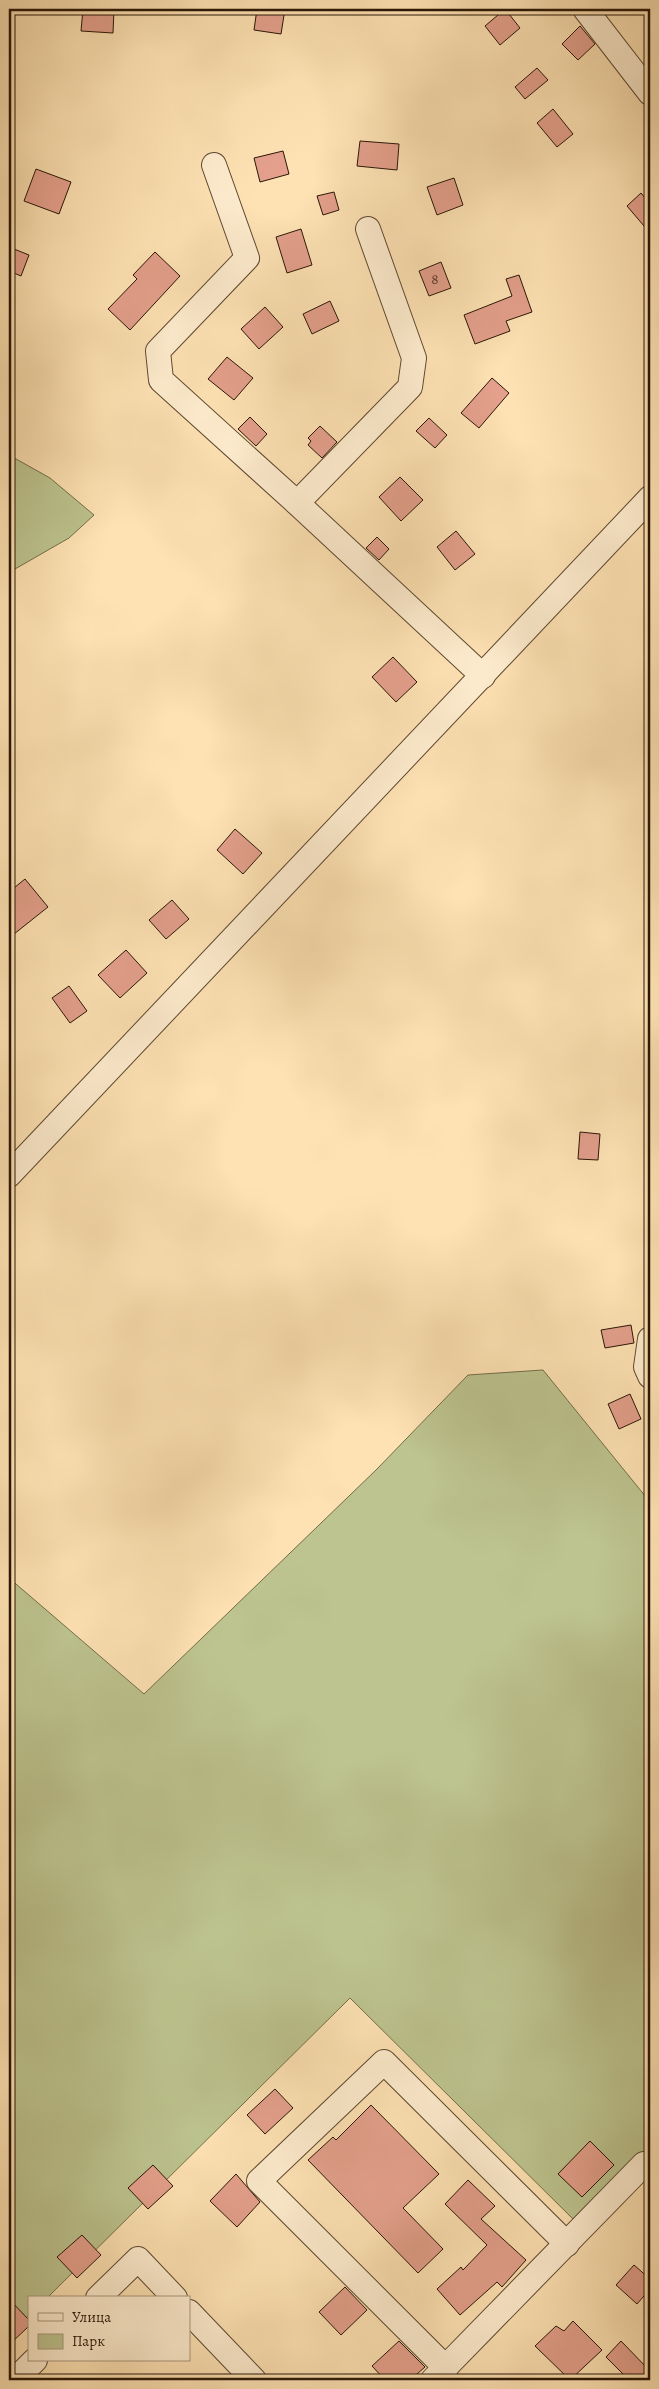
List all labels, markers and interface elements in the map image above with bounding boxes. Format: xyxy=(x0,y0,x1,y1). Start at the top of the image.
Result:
house number: 8 xyxy=(431,269,439,289)
legend xyxy=(28,2296,190,2362)
text: Улица xyxy=(72,2307,111,2327)
text: Парк xyxy=(72,2331,105,2351)

